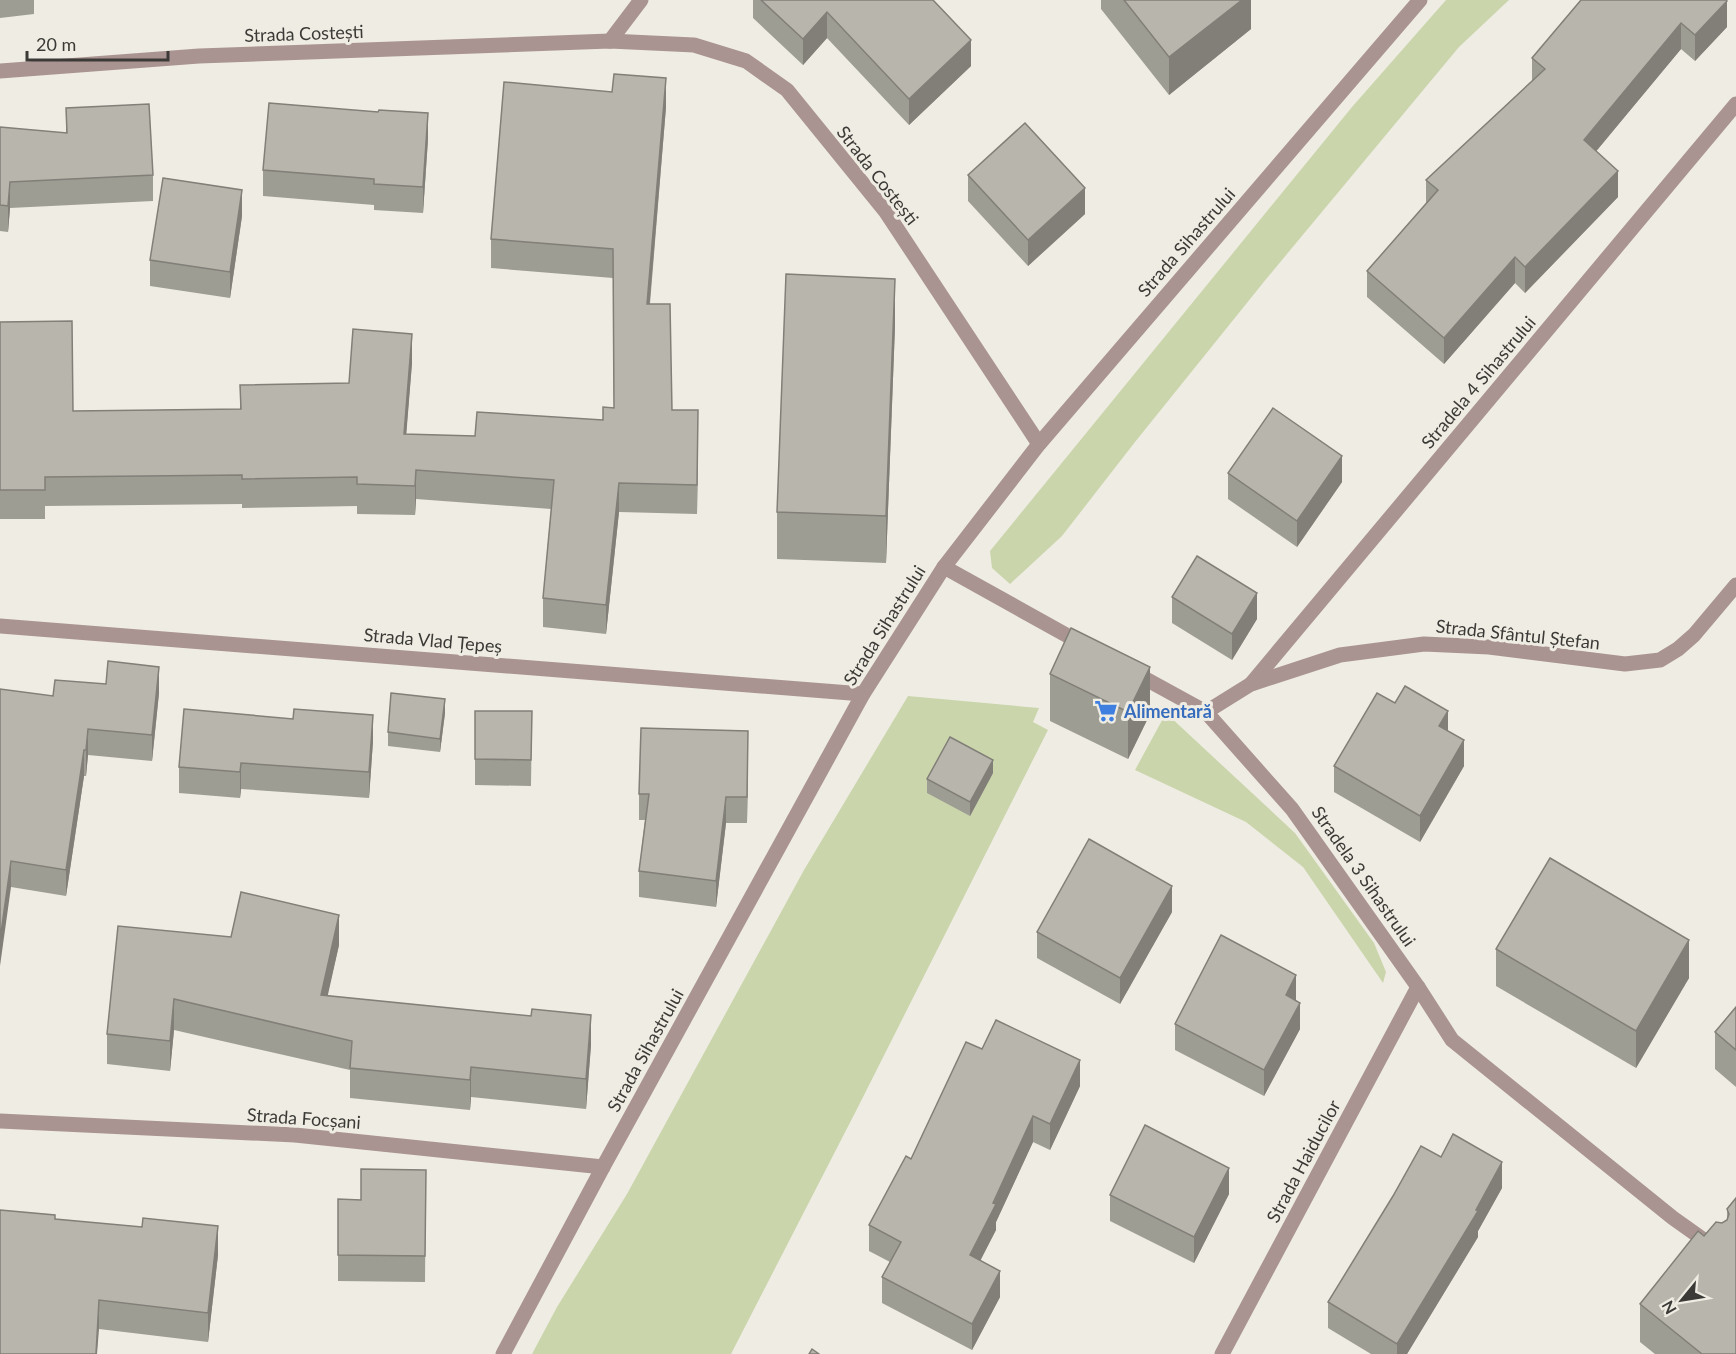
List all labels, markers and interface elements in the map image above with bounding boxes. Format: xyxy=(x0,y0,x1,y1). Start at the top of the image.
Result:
street label: Strada Costești xyxy=(244,20,364,46)
scale bar xyxy=(27,24,168,62)
text: 20 m xyxy=(36,33,76,55)
street label: Strada Costești xyxy=(833,121,923,229)
street label: Strada Sihastrului xyxy=(1133,183,1239,301)
street label: Stradela 4 Sihastrului xyxy=(1416,311,1540,453)
street label: Strada Sihastrului xyxy=(838,561,930,689)
street label: Strada Sfântul Ștefan xyxy=(1435,614,1601,654)
street label: Strada Vlad Țepeș xyxy=(363,623,503,657)
supermarket icon: Alimentară xyxy=(1093,698,1119,724)
place label: Alimentară xyxy=(1123,700,1212,722)
street label: Stradela 3 Sihastrului xyxy=(1307,802,1421,950)
street label: Strada Sihastrului xyxy=(602,985,688,1115)
street label: Strada Haiducilor xyxy=(1261,1096,1345,1226)
street label: Strada Focșani xyxy=(246,1103,362,1133)
north arrow xyxy=(1652,1270,1712,1330)
text: N xyxy=(1657,1298,1680,1318)

